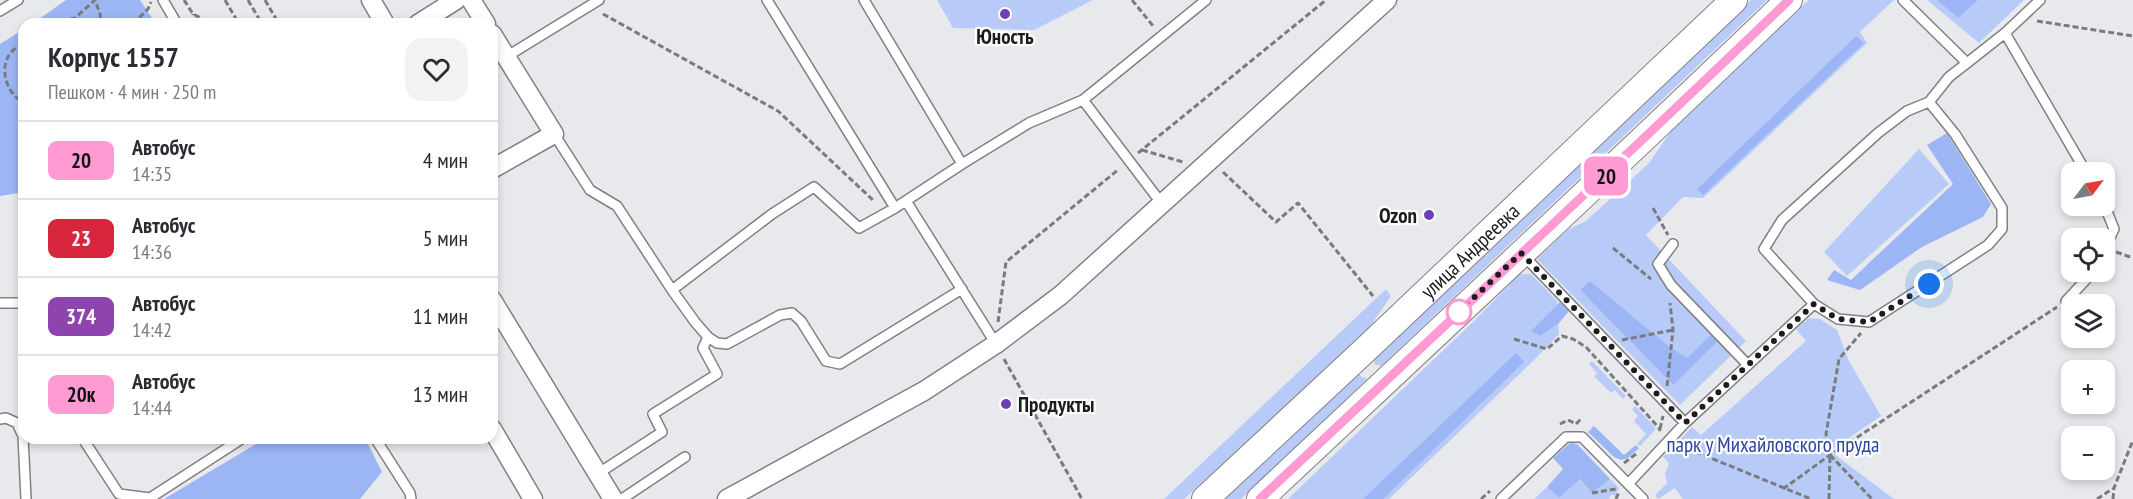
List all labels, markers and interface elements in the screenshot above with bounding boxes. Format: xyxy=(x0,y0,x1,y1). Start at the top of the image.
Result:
marker: Юность xyxy=(998,7,1012,21)
place label: Юность xyxy=(976,23,1034,50)
text: Корпус 1557 xyxy=(48,38,179,75)
button: heart xyxy=(405,38,468,101)
text: Пешком · 4 мин · 250 m xyxy=(48,79,216,105)
text: Автобус xyxy=(132,133,195,161)
text: 4 мин xyxy=(423,146,468,174)
text: 20 xyxy=(71,147,91,174)
line badge: 20 xyxy=(1579,156,1633,195)
text: 14:35 xyxy=(132,161,172,187)
north arrow xyxy=(2061,162,2115,216)
map controls xyxy=(2061,162,2115,480)
text: 20 xyxy=(1596,163,1616,190)
street label: улица Андреевка xyxy=(1415,197,1525,304)
place label: Ozon xyxy=(1379,202,1417,229)
marker: Ozon xyxy=(1422,208,1436,222)
text: Автобус xyxy=(132,211,195,239)
text: 5 мин xyxy=(423,224,468,252)
text: 23 xyxy=(71,225,91,252)
button: locate xyxy=(2061,228,2115,282)
text: 14:36 xyxy=(132,239,172,265)
your location xyxy=(1914,269,1944,299)
text: Автобус xyxy=(132,289,195,317)
button: layers xyxy=(2061,294,2115,348)
unlabelled marker xyxy=(1446,299,1472,325)
text: 11 мин xyxy=(413,302,468,330)
text: 374 xyxy=(66,303,96,330)
text: 14:42 xyxy=(132,317,172,343)
button: + xyxy=(2061,360,2115,414)
text: Автобус xyxy=(132,367,195,395)
text: 13 мин xyxy=(413,380,468,408)
text: 20к xyxy=(67,381,95,408)
place label: Продукты xyxy=(1018,391,1094,418)
text: 14:44 xyxy=(132,395,172,421)
marker: Продукты xyxy=(999,397,1013,411)
button: − xyxy=(2061,426,2115,480)
park label: парк у Михайловского пруда xyxy=(1667,431,1879,458)

